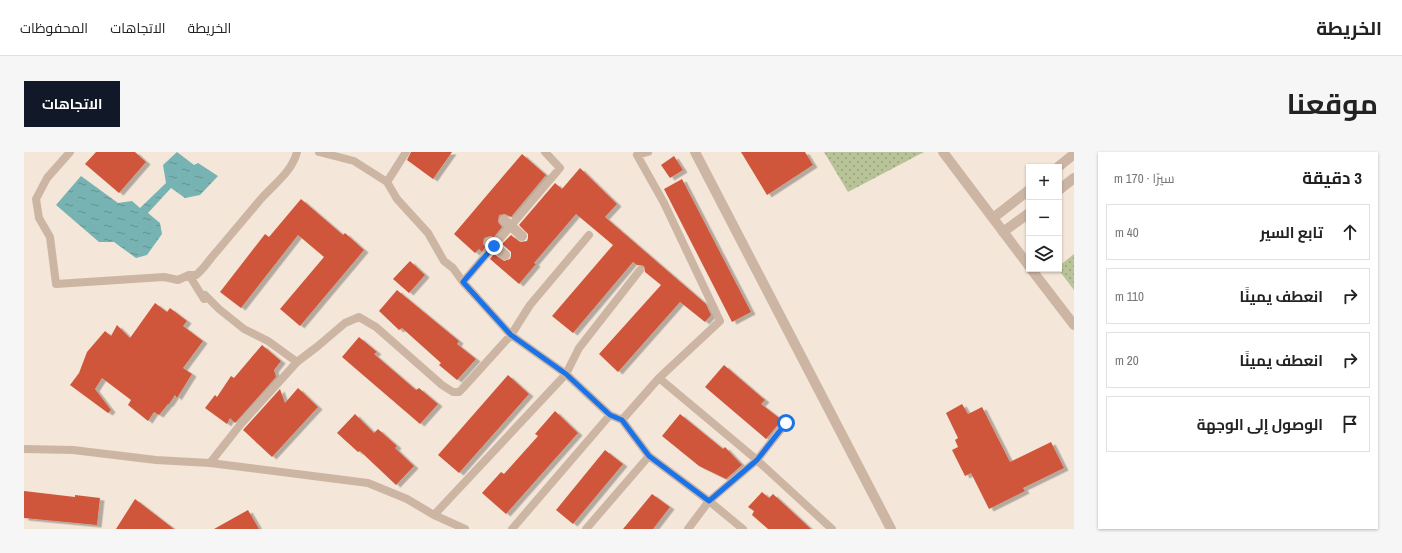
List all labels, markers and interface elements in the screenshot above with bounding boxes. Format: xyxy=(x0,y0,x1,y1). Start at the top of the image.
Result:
text: الخريطة xyxy=(1316,15,1382,41)
text: المحفوظات xyxy=(20,19,88,37)
text: الاتجاهات xyxy=(110,19,166,37)
text: الخريطة xyxy=(188,19,231,37)
button: الاتجاهات xyxy=(24,81,120,127)
text: موقعنا xyxy=(1287,85,1378,123)
map controls xyxy=(1026,164,1062,272)
button: + xyxy=(1026,164,1062,200)
text: 3 دقيقة xyxy=(1302,166,1362,189)
text: سيرًا · 170 m xyxy=(1114,170,1175,187)
button: − xyxy=(1026,200,1062,236)
icon: ahead xyxy=(1339,221,1361,243)
text: تابع السير xyxy=(1260,222,1323,243)
text: 40 m xyxy=(1115,224,1139,241)
button: layers xyxy=(1026,236,1062,272)
route end xyxy=(485,237,503,255)
icon: right xyxy=(1339,285,1361,307)
text: انعطف يمينًا xyxy=(1240,286,1323,307)
text: 110 m xyxy=(1115,288,1144,305)
icon: right xyxy=(1339,349,1361,371)
text: انعطف يمينًا xyxy=(1240,350,1323,371)
text: 20 m xyxy=(1115,352,1139,369)
icon: arrive xyxy=(1339,413,1361,435)
route start xyxy=(777,414,795,432)
text: الوصول إلى الوجهة xyxy=(1197,414,1323,435)

